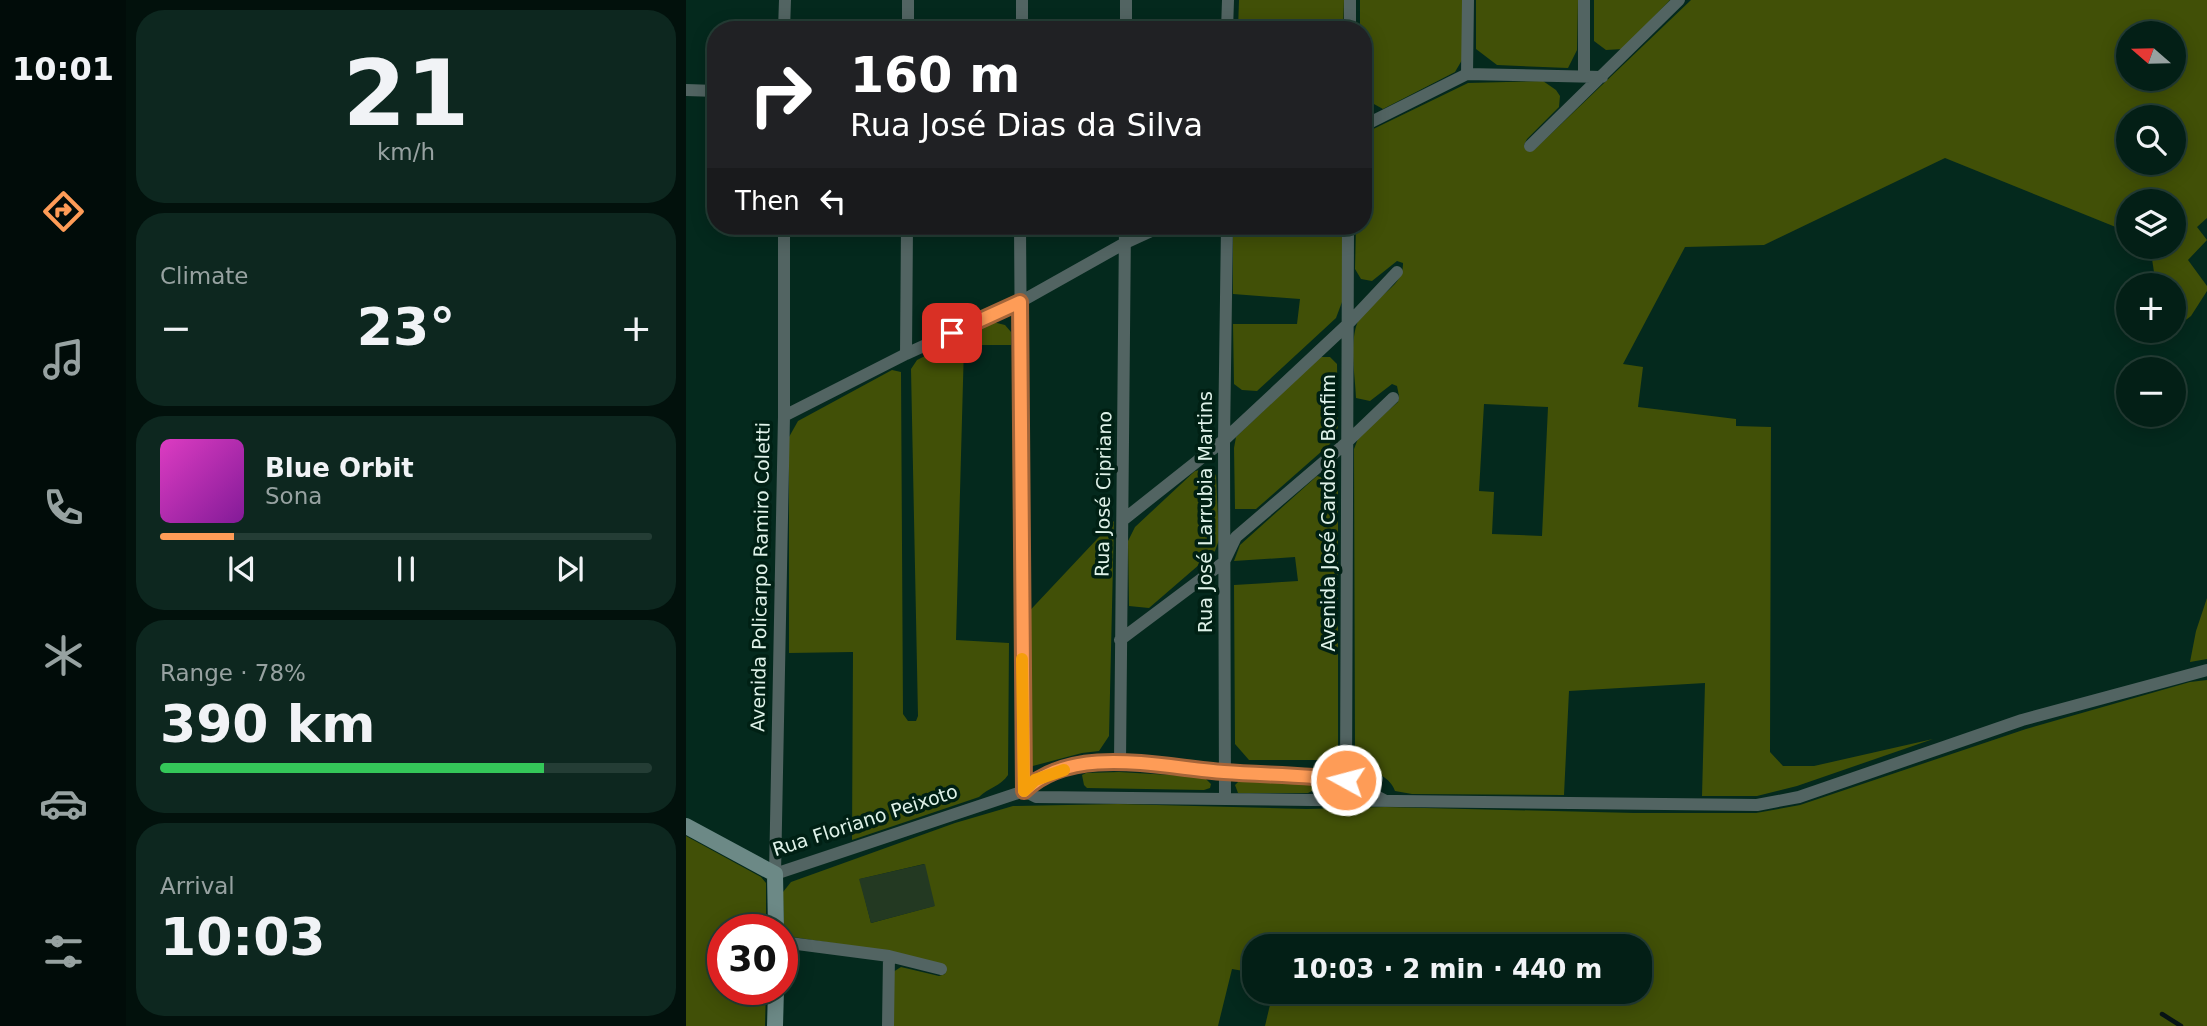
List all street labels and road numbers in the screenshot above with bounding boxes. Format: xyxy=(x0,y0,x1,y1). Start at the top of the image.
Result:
street label: Avenida José Cardoso Bonfim xyxy=(1317,374,1339,652)
street label: Rua José Larrubia Martins xyxy=(1194,391,1216,633)
street label: Rua José Cipriano xyxy=(1091,411,1115,577)
street label: Avenida Policarpo Ramiro Coletti xyxy=(746,422,774,732)
street label: Rua Floriano Peixoto xyxy=(770,780,960,860)

